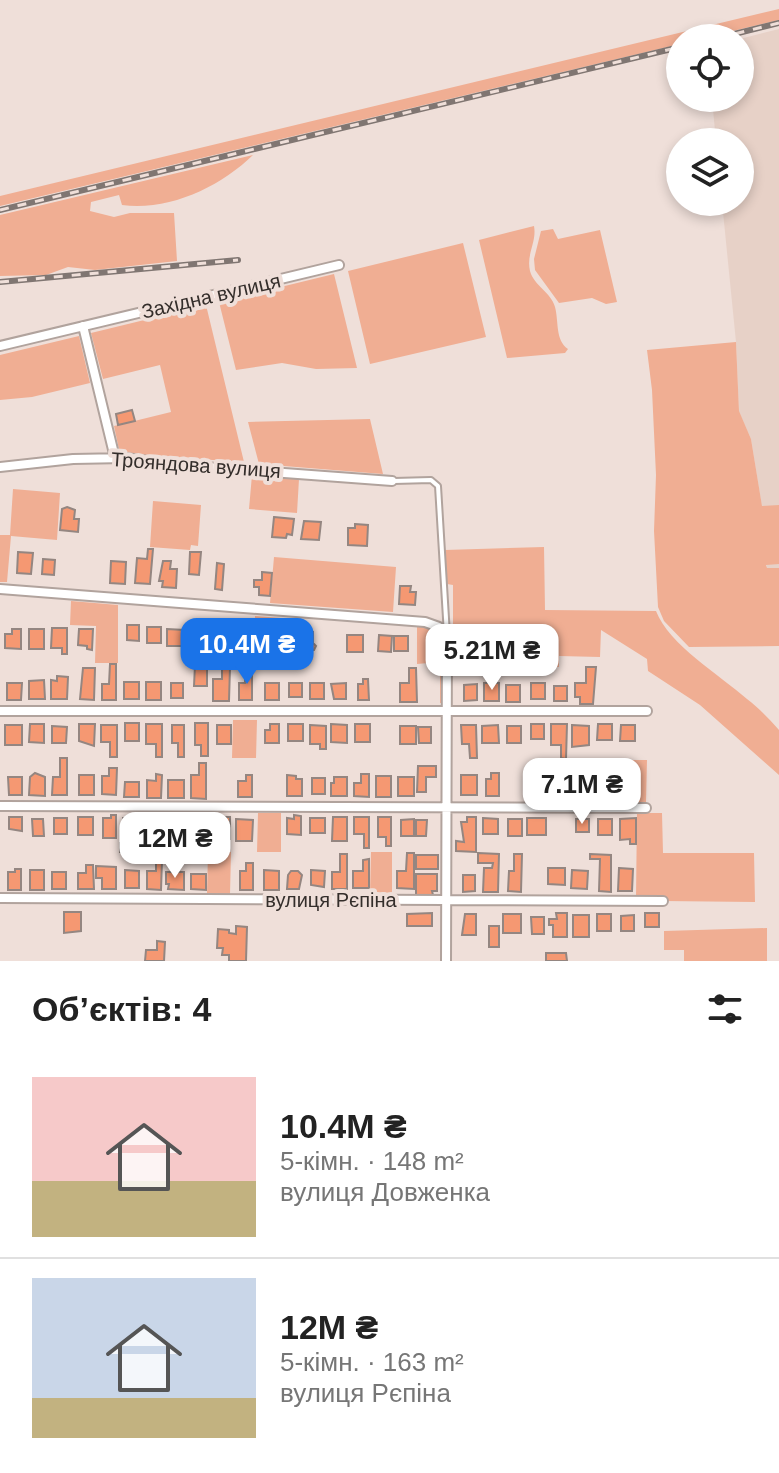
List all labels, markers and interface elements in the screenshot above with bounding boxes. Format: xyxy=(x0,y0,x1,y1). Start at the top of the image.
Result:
map controls xyxy=(666,24,754,216)
button: locate xyxy=(666,24,754,112)
button: layers xyxy=(666,128,754,216)
street label: Західна вулиця xyxy=(139,269,283,323)
street label: Трояндова вулиця xyxy=(110,448,282,482)
pin: 10.4M ₴ xyxy=(173,618,321,686)
pin: 5.21M ₴ xyxy=(418,624,566,692)
text: 10.4M ₴ xyxy=(199,629,295,659)
text: 5.21M ₴ xyxy=(444,635,540,665)
pin: 7.1M ₴ xyxy=(517,758,647,826)
text: 7.1M ₴ xyxy=(541,769,623,799)
pin: 12M ₴ xyxy=(119,812,231,880)
text: 12M ₴ xyxy=(137,823,213,853)
street label: вулиця Рєпіна xyxy=(265,889,398,911)
icon: filters xyxy=(703,987,747,1031)
text: Об’єктів: 4 xyxy=(32,990,211,1028)
text: 10.4M ₴ xyxy=(280,1107,407,1145)
icon: home xyxy=(96,1109,192,1205)
text: 5-кімн. · 148 m² xyxy=(280,1146,464,1176)
text: вулиця Довженка xyxy=(280,1177,490,1207)
text: 12M ₴ xyxy=(280,1308,378,1346)
icon: home xyxy=(96,1310,192,1406)
text: 5-кімн. · 163 m² xyxy=(280,1347,464,1377)
text: вулиця Рєпіна xyxy=(280,1378,451,1408)

